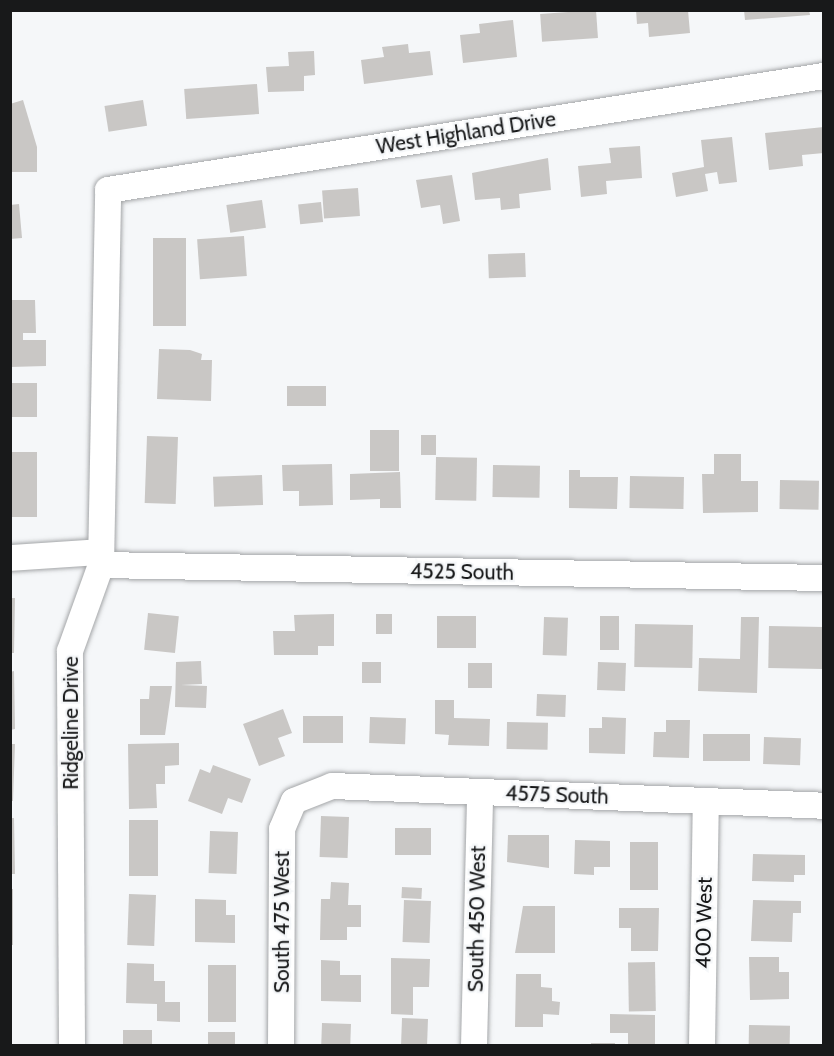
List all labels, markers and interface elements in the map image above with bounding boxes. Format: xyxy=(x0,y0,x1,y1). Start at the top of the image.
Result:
street label: West Highland Drive xyxy=(374,106,558,160)
street label: 4525 South xyxy=(410,558,514,586)
street label: Ridgeline Drive xyxy=(58,656,84,790)
street label: 4575 South xyxy=(505,781,609,809)
street label: South 450 West xyxy=(463,846,491,992)
street label: South 475 West xyxy=(269,851,295,993)
street label: 400 West xyxy=(691,877,717,969)

